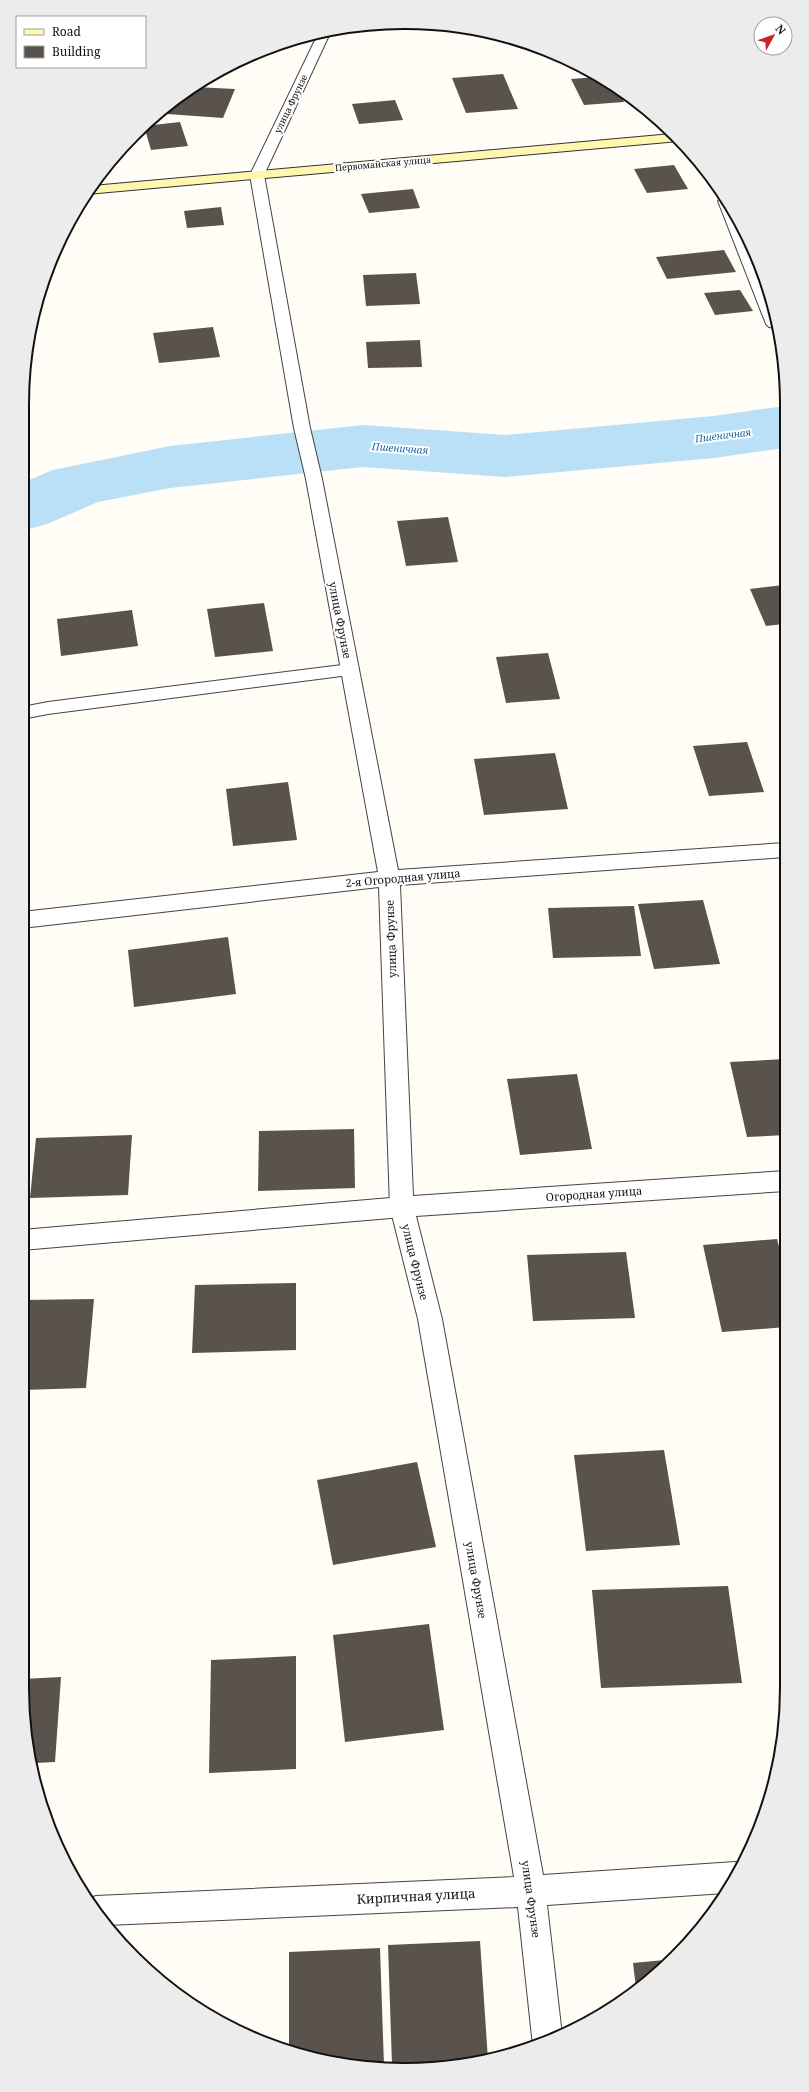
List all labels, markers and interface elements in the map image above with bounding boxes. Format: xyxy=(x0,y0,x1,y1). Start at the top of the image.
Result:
legend xyxy=(16,16,146,68)
north arrow xyxy=(753,16,793,56)
text: N xyxy=(773,21,790,38)
text: Road xyxy=(52,23,82,40)
text: Building xyxy=(52,43,101,60)
street label: улица Фрунзе xyxy=(271,72,310,135)
street label: Первомайская улица xyxy=(334,153,432,174)
water label: Пшеничная xyxy=(693,425,752,446)
water label: Пшеничная xyxy=(370,439,429,457)
street label: улица Фрунзе xyxy=(326,580,355,660)
street label: 2-я Огородная улица xyxy=(345,865,461,890)
street label: улица Фрунзе xyxy=(382,900,399,978)
street label: Огородная улица xyxy=(545,1183,643,1204)
street label: улица Фрунзе xyxy=(399,1222,432,1302)
street label: улица Фрунзе xyxy=(462,1540,491,1620)
street label: улица Фрунзе xyxy=(519,1859,544,1939)
street label: Кирпичная улица xyxy=(356,1884,476,1908)

